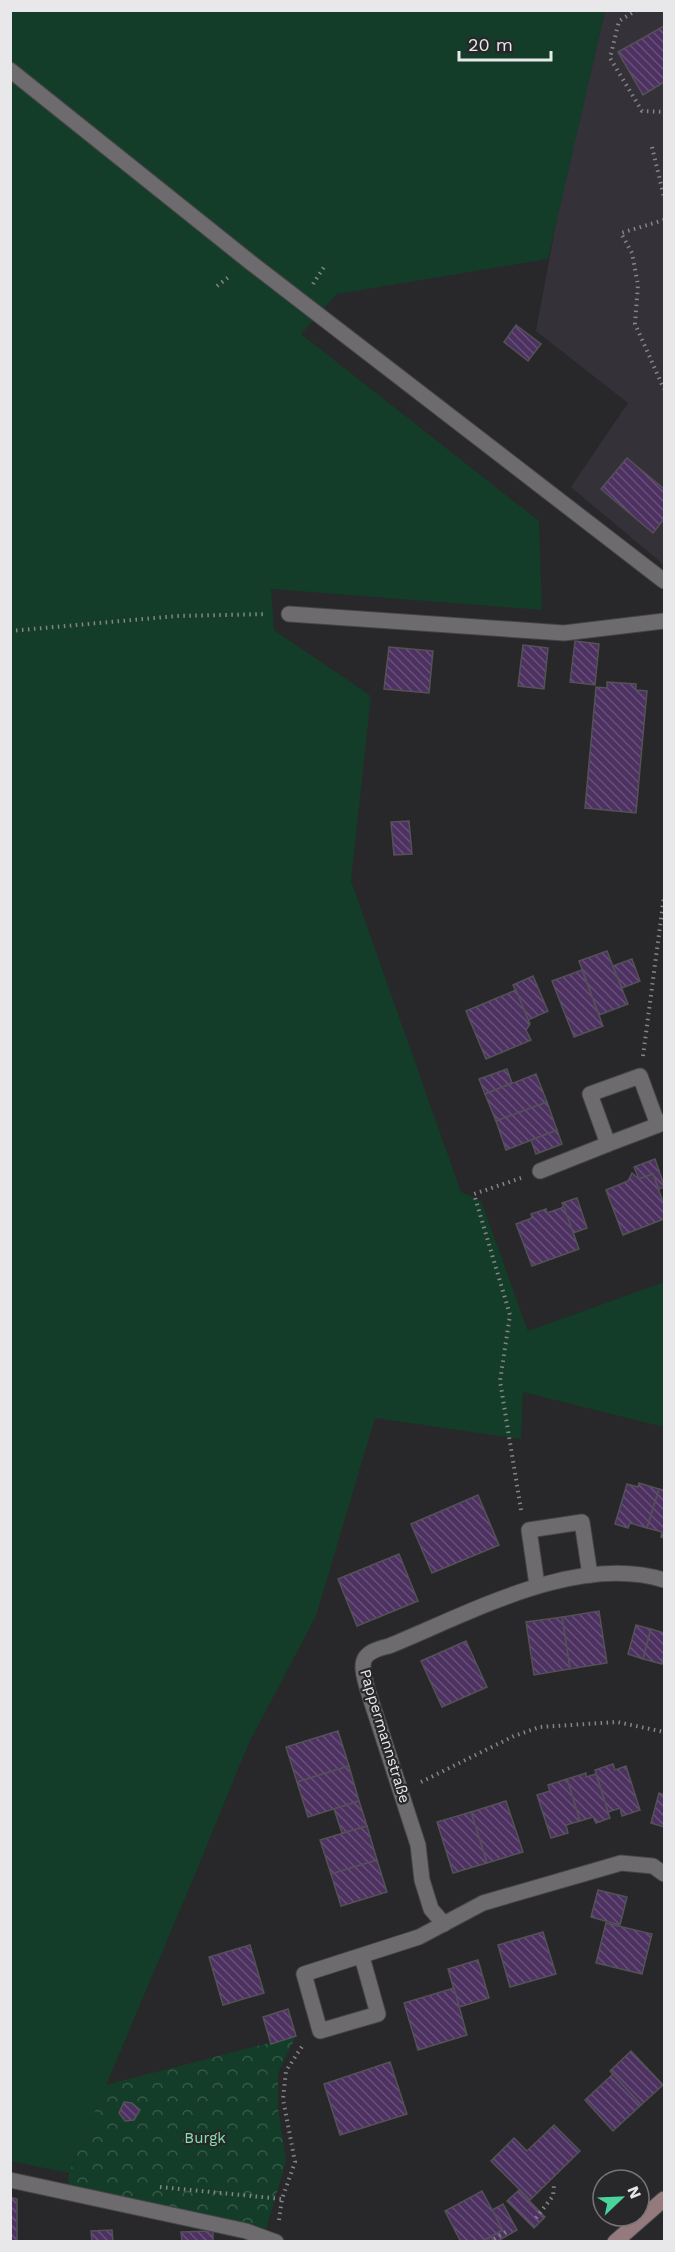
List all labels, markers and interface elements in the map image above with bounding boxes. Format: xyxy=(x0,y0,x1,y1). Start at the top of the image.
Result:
scale bar xyxy=(459,24,550,62)
text: 20 m xyxy=(468,34,513,55)
street label: Pappermannstraße xyxy=(356,1667,414,1805)
park label: Burgk xyxy=(184,2129,226,2147)
north arrow xyxy=(591,2168,651,2228)
text: N xyxy=(623,2183,645,2202)

